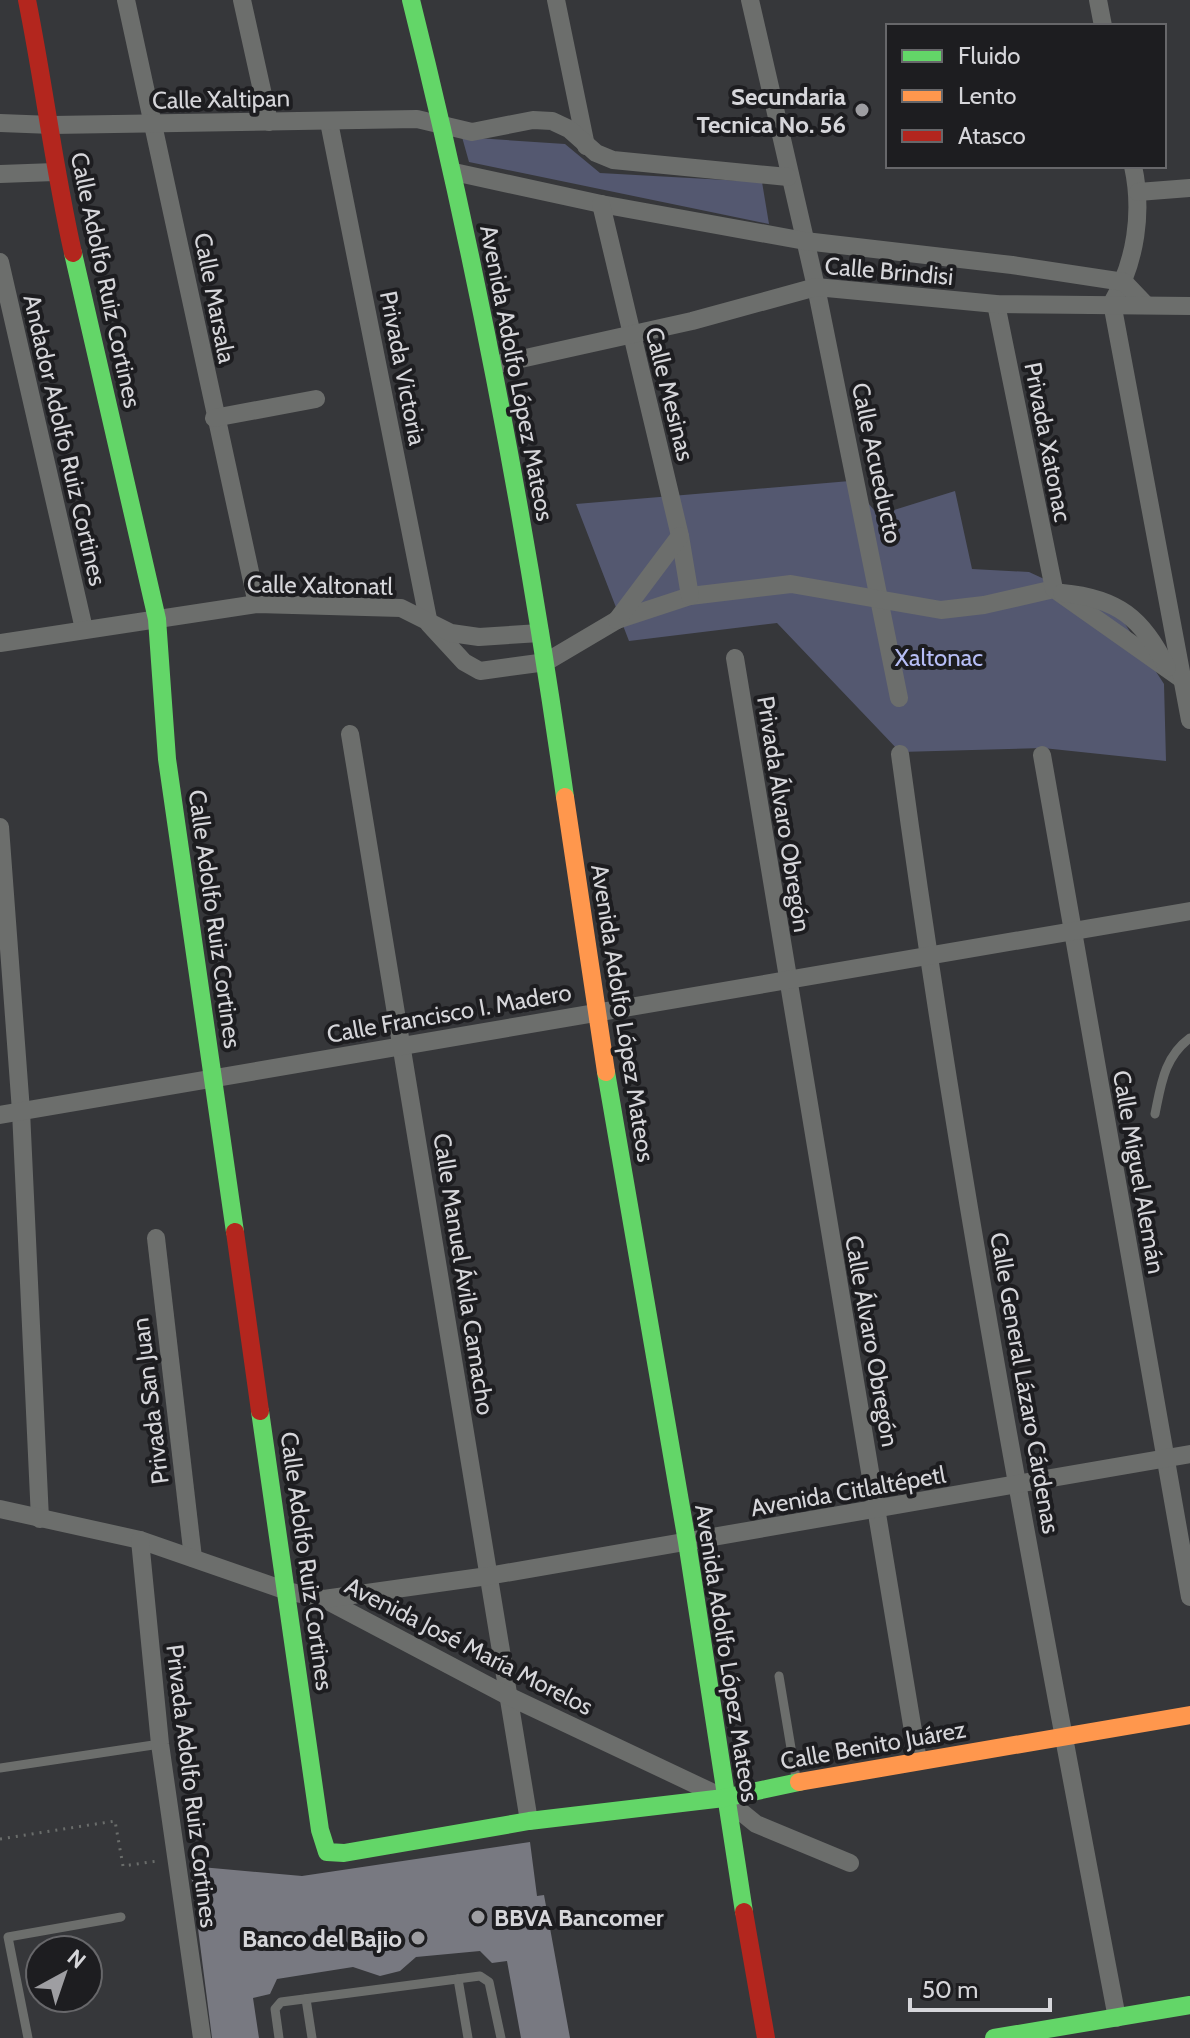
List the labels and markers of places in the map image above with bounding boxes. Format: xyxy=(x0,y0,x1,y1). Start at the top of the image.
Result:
place label: Secundaria Tecnica No. 56 xyxy=(696,82,846,139)
marker: Secundaria Tecnica No. 56 xyxy=(853,101,871,119)
place label: BBVA Bancomer xyxy=(494,1903,664,1932)
marker: BBVA Bancomer xyxy=(469,1908,487,1926)
place label: Banco del Bajio xyxy=(242,1924,402,1953)
marker: Banco del Bajio xyxy=(409,1929,427,1947)

